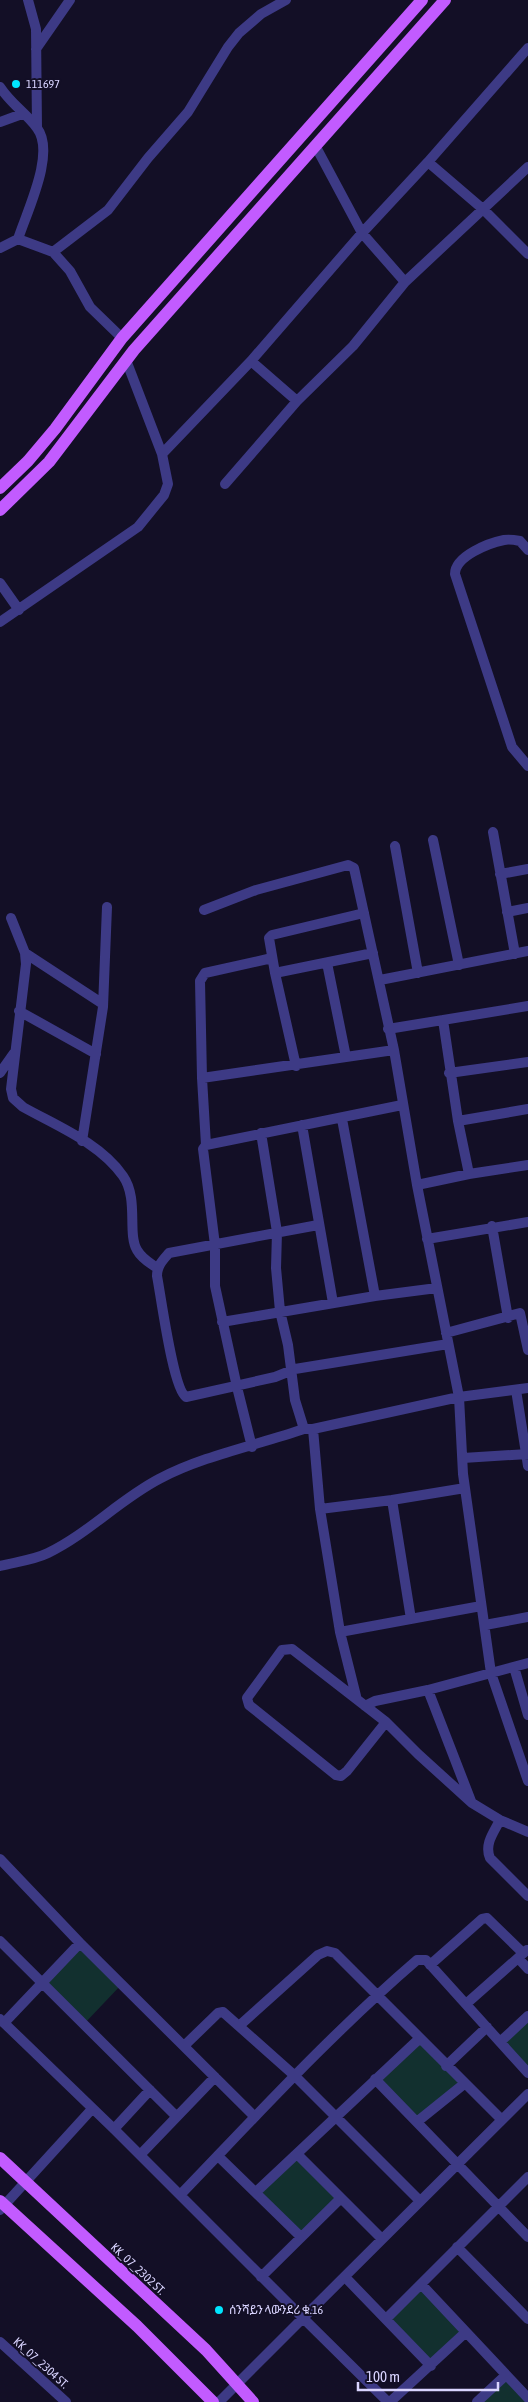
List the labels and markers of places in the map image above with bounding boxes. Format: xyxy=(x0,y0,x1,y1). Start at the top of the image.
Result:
place label: 111697 xyxy=(26,77,60,91)
marker: 111697 xyxy=(10,78,22,90)
place label: ሰንሻይን ላውንደሪ ቁ.16 xyxy=(229,2303,324,2317)
marker: ሰንሻይን ላውንደሪ ቁ.16 xyxy=(213,2304,225,2316)

